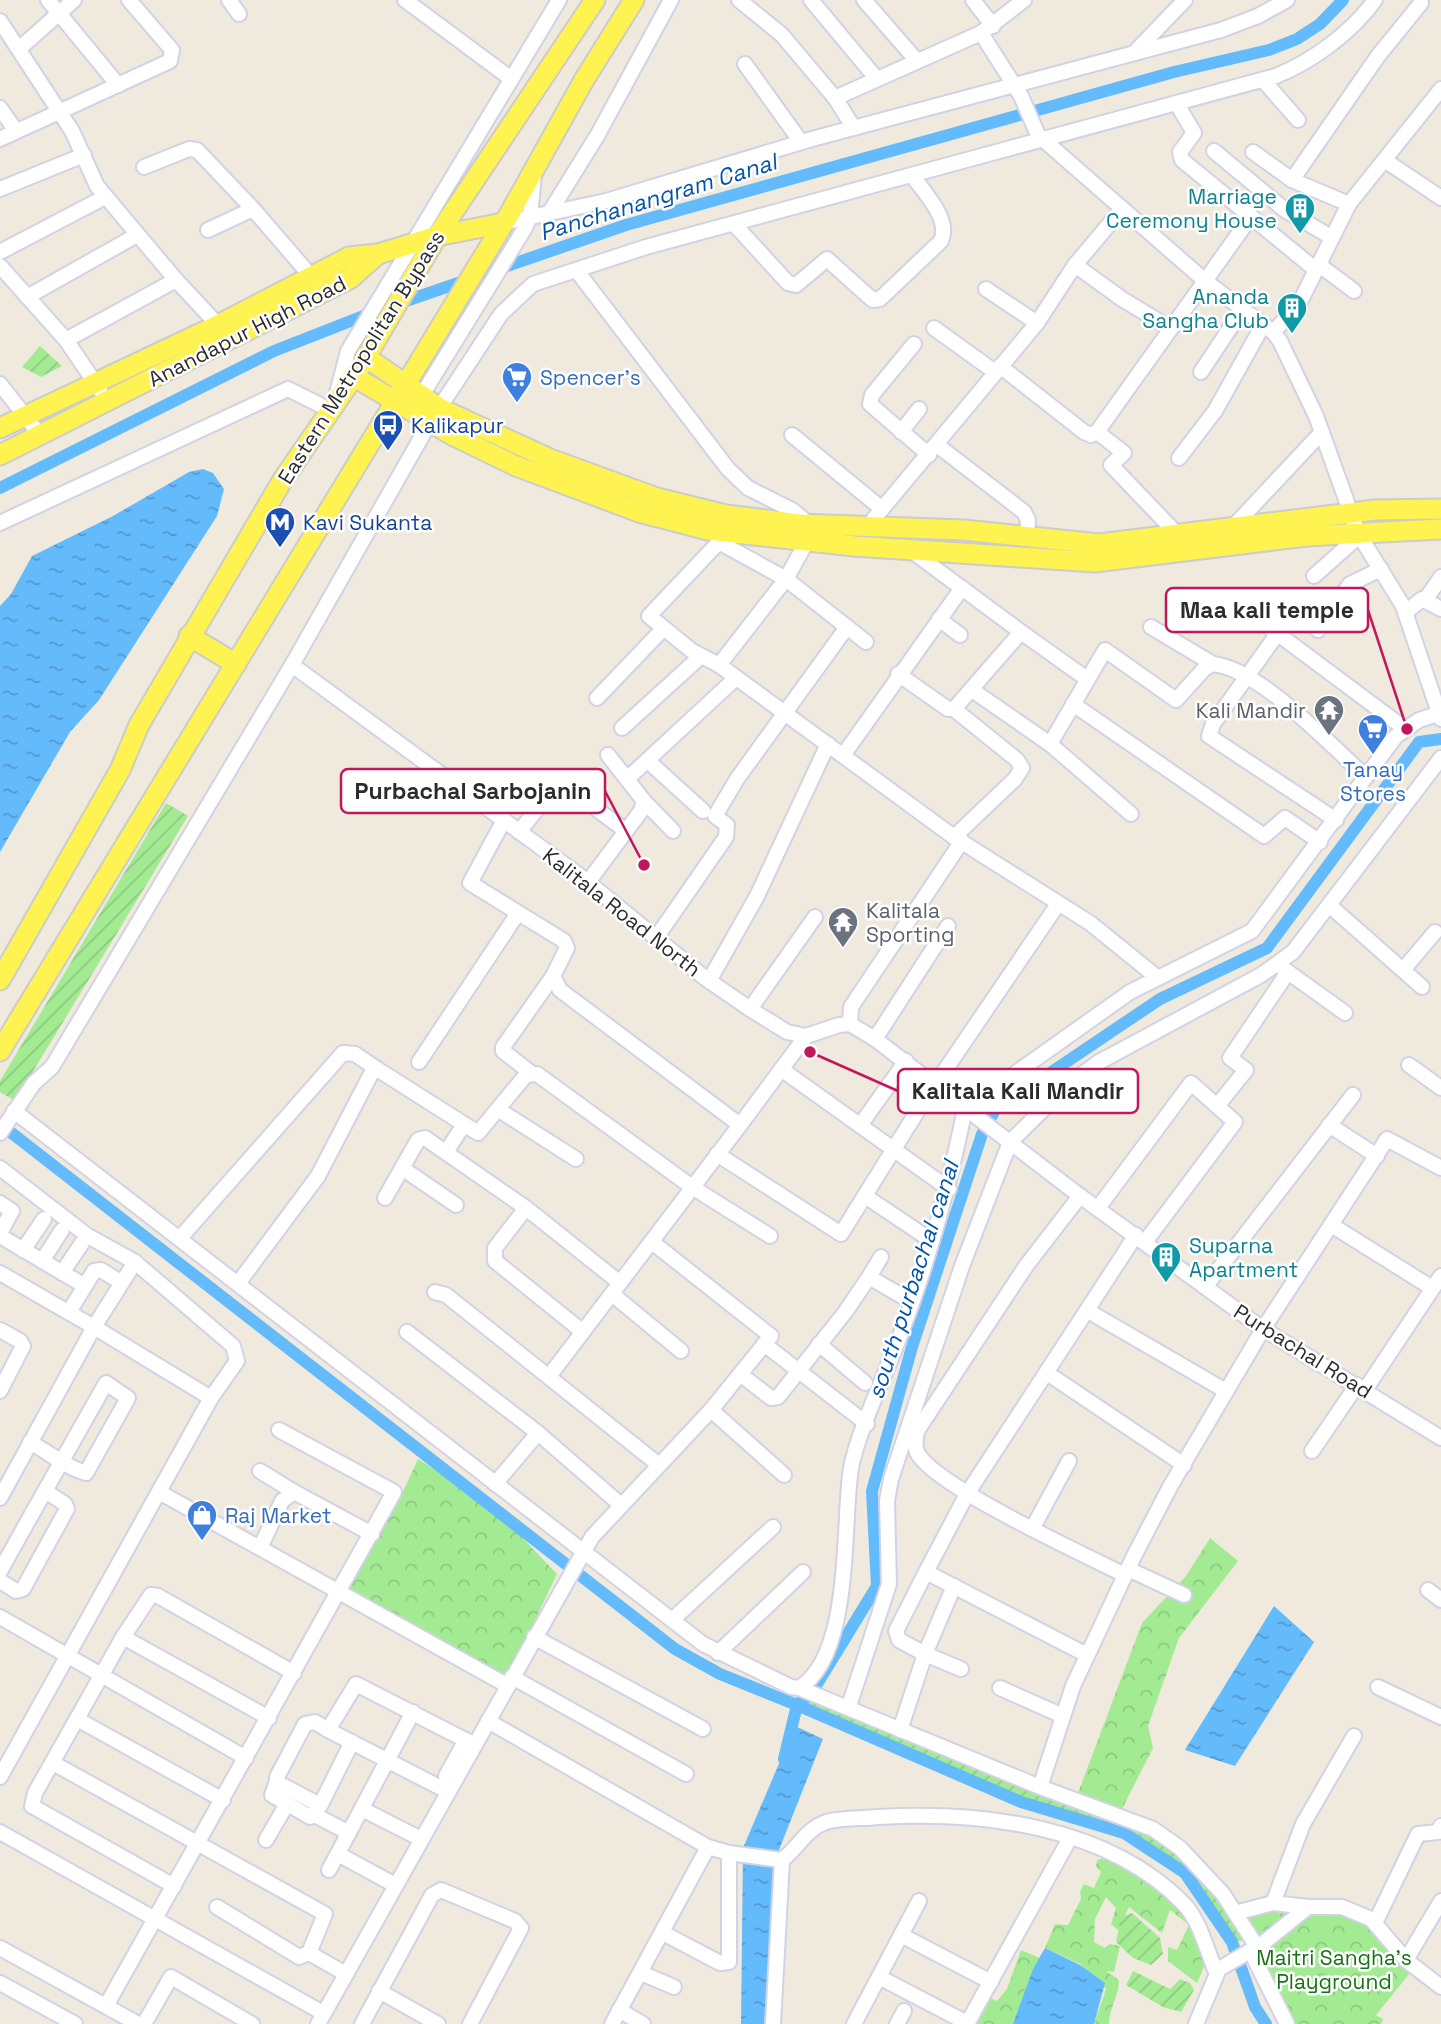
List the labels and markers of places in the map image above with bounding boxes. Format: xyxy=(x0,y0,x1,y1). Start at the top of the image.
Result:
place label: Marriage Ceremony House xyxy=(1106,183,1277,234)
building icon: Marriage Ceremony House xyxy=(1283,191,1317,235)
place label: Ananda Sangha Club xyxy=(1142,283,1269,334)
building icon: Ananda Sangha Club xyxy=(1275,291,1309,335)
supermarket icon: Spencer's xyxy=(500,360,534,404)
place label: Spencer's xyxy=(540,364,641,391)
bus stop icon: Kalikapur xyxy=(371,408,405,452)
place label: Kalikapur xyxy=(411,412,504,439)
metro station icon: Kavi Sukanta xyxy=(263,505,297,549)
place label: Kavi Sukanta xyxy=(303,509,432,536)
callout: Maa kali temple xyxy=(1166,588,1368,632)
temple icon: Kali Mandir xyxy=(1312,693,1346,737)
place label: Kali Mandir xyxy=(1196,697,1306,724)
supermarket icon: Tanay Stores xyxy=(1356,712,1390,756)
place label: Tanay Stores xyxy=(1340,756,1406,807)
callout: Purbachal Sarbojanin xyxy=(341,769,605,813)
place label: Kalitala Sporting xyxy=(866,897,954,948)
temple icon: Kalitala Sporting xyxy=(826,905,860,949)
callout: Kalitala Kali Mandir xyxy=(898,1069,1138,1113)
place label: Suparna Apartment xyxy=(1189,1232,1298,1283)
building icon: Suparna Apartment xyxy=(1149,1240,1183,1284)
shop icon: Raj Market xyxy=(185,1498,219,1542)
place label: Raj Market xyxy=(225,1502,332,1529)

